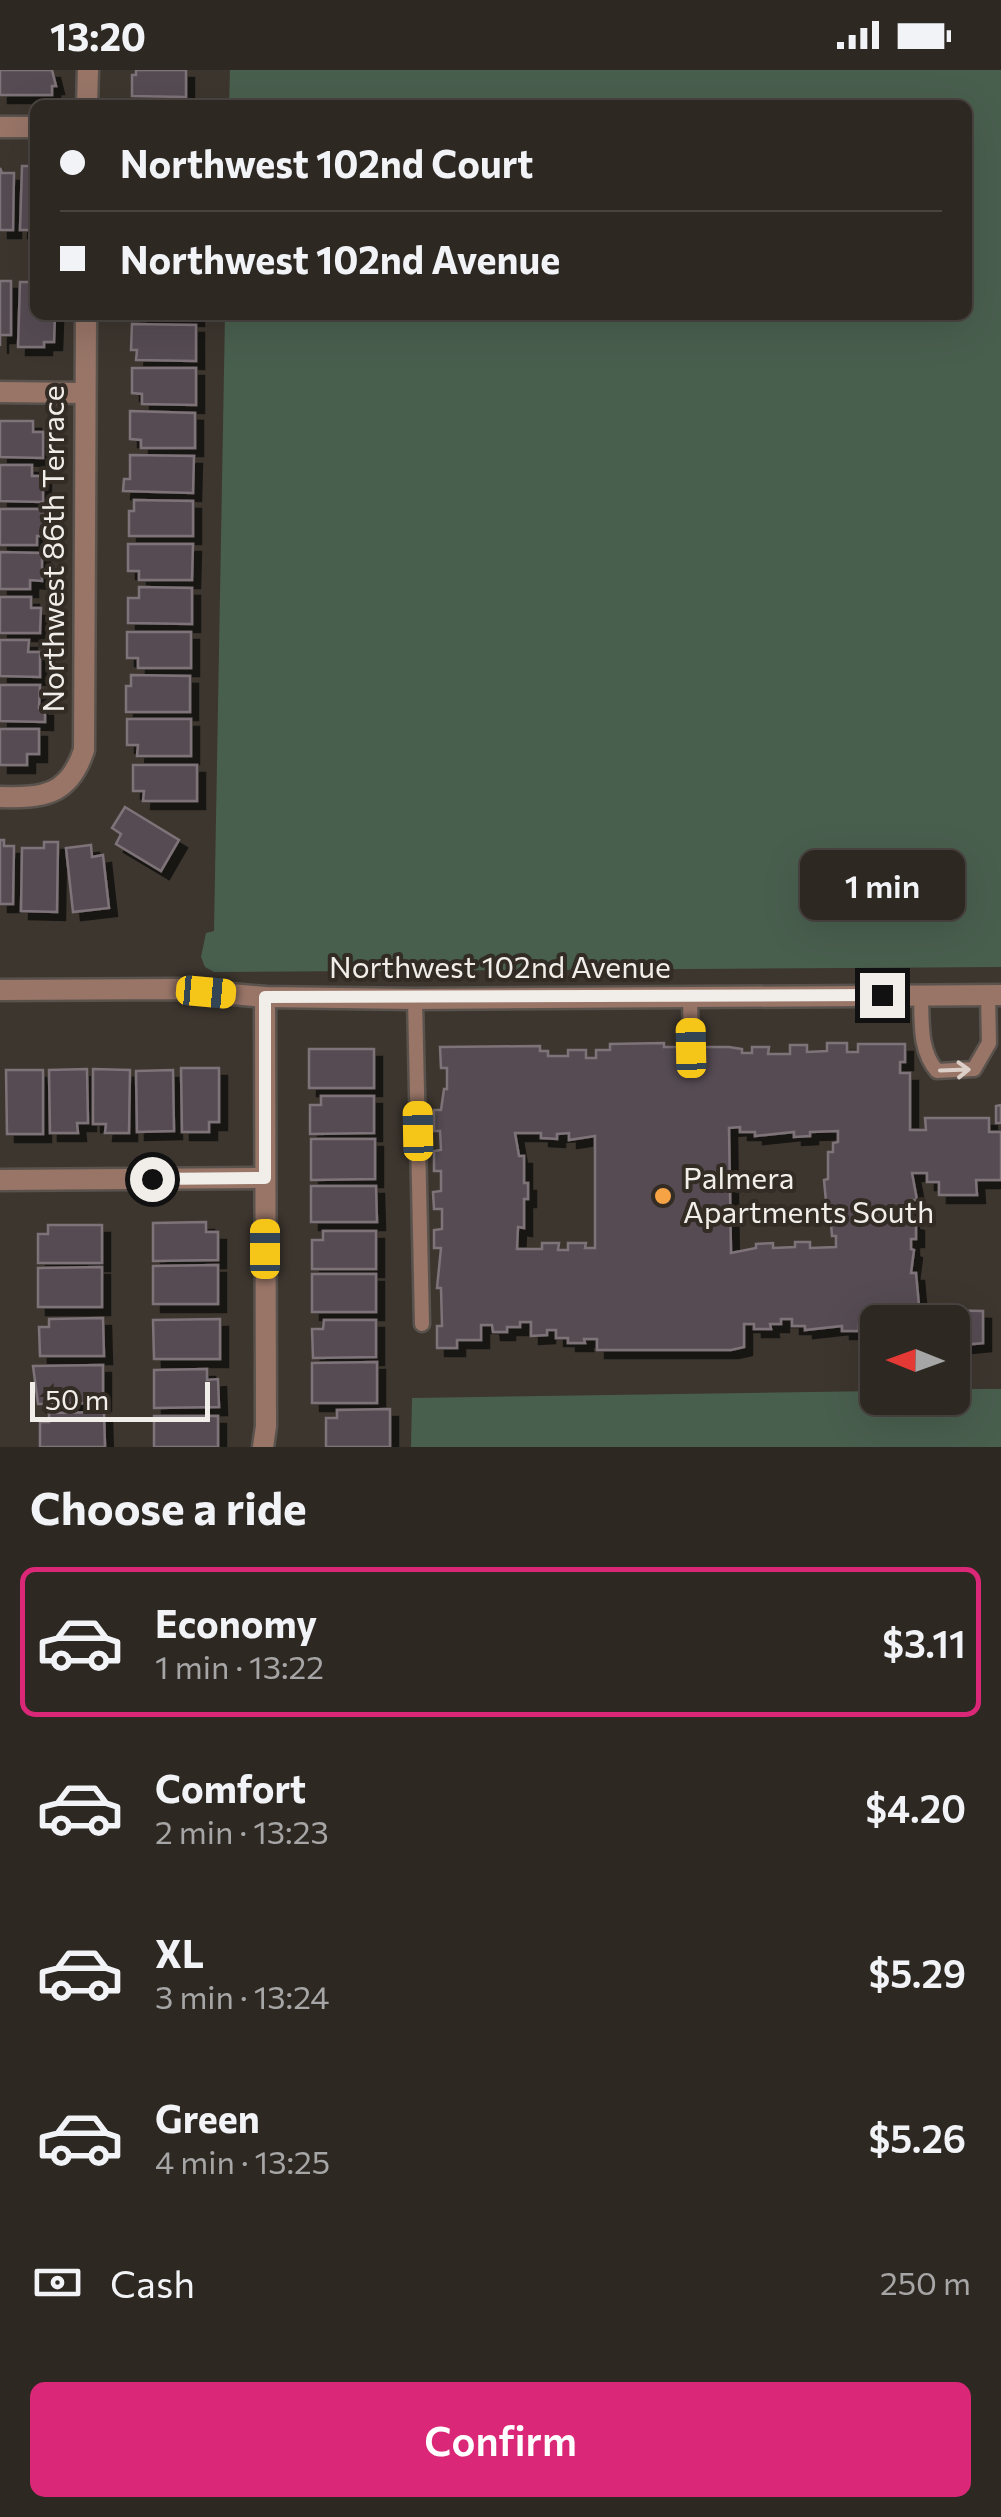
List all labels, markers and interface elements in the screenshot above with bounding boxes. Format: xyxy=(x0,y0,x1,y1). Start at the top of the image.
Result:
text: 13:20 xyxy=(50,12,146,59)
text: Northwest 102nd Court xyxy=(120,139,533,186)
text: Northwest 102nd Avenue xyxy=(120,235,560,282)
street label: Northwest 86th Terrace xyxy=(33,385,70,713)
callout: 1 min xyxy=(800,850,964,920)
text: 1 min xyxy=(845,865,920,905)
street label: Northwest 102nd Avenue xyxy=(329,947,671,984)
route end xyxy=(860,973,905,1018)
car xyxy=(175,974,237,1010)
car xyxy=(675,1018,707,1078)
one-way arrow xyxy=(938,1060,971,1079)
car xyxy=(402,1101,434,1161)
route start xyxy=(130,1157,175,1202)
place label: Palmera Apartments South xyxy=(683,1158,934,1229)
marker: Palmera Apartments South xyxy=(652,1185,674,1207)
car xyxy=(250,1219,280,1279)
north arrow xyxy=(860,1305,970,1415)
map controls xyxy=(860,1305,970,1415)
scale bar xyxy=(30,1377,210,1422)
text: 50 m xyxy=(45,1382,109,1416)
text: Choose a ride xyxy=(30,1479,307,1534)
icon: car xyxy=(35,1597,125,1687)
text: Economy xyxy=(155,1599,317,1646)
text: $3.11 xyxy=(882,1619,966,1666)
text: 1 min · 13:22 xyxy=(155,1646,324,1686)
icon: car xyxy=(35,1762,125,1852)
text: Comfort xyxy=(155,1764,306,1811)
text: $4.20 xyxy=(865,1784,966,1831)
text: 2 min · 13:23 xyxy=(155,1811,329,1851)
icon: car xyxy=(35,1927,125,2017)
text: XL xyxy=(155,1929,204,1976)
text: $5.29 xyxy=(869,1949,966,1996)
text: 3 min · 13:24 xyxy=(155,1976,330,2016)
icon: car xyxy=(35,2092,125,2182)
text: Green xyxy=(155,2094,260,2141)
text: $5.26 xyxy=(869,2114,966,2161)
text: 4 min · 13:25 xyxy=(155,2141,330,2181)
icon: cash xyxy=(30,2255,85,2310)
text: Cash xyxy=(110,2259,195,2306)
text: 250 m xyxy=(880,2262,971,2302)
button: Confirm xyxy=(30,2382,971,2497)

